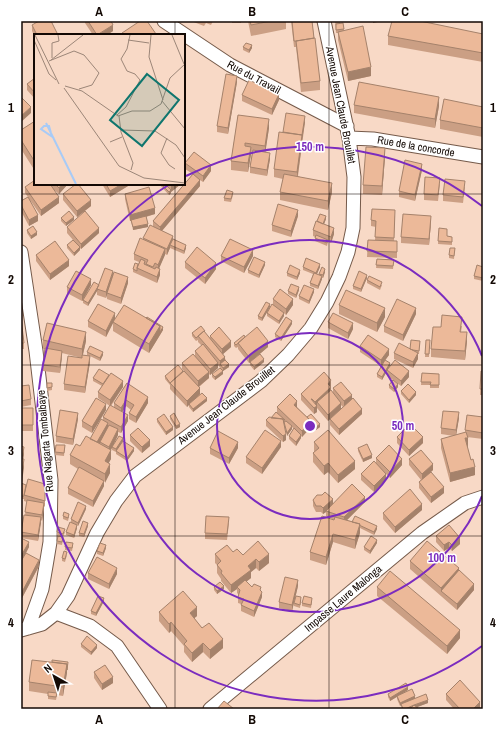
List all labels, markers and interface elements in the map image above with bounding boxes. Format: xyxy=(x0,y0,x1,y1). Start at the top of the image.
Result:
text: A xyxy=(95,3,103,20)
text: B xyxy=(248,3,256,20)
text: C xyxy=(401,3,409,20)
inset map xyxy=(34,34,185,185)
street label: Avenue Jean Claude Brouillet xyxy=(323,44,359,165)
street label: Rue du Travail xyxy=(225,57,283,97)
text: 1 xyxy=(8,99,14,116)
text: 1 xyxy=(490,99,496,116)
street label: Rue de la concorde xyxy=(376,132,456,160)
text: 150 m xyxy=(296,139,324,155)
text: 2 xyxy=(8,271,14,288)
text: 2 xyxy=(490,271,496,288)
street label: Avenue Jean Claude Brouillet xyxy=(174,362,278,448)
street label: Rue Nagarta Tombalbaye xyxy=(34,390,56,492)
text: 50 m xyxy=(392,418,414,434)
centre of rings xyxy=(303,419,317,433)
text: 3 xyxy=(8,442,14,459)
text: 3 xyxy=(490,442,496,459)
text: 100 m xyxy=(428,550,456,566)
street label: Impasse Laure Malonga xyxy=(301,562,385,634)
text: 4 xyxy=(8,614,14,631)
text: 4 xyxy=(490,614,496,631)
north arrow xyxy=(34,656,74,696)
text: N xyxy=(41,661,55,676)
text: A xyxy=(95,711,103,728)
text: B xyxy=(248,711,256,728)
text: C xyxy=(401,711,409,728)

